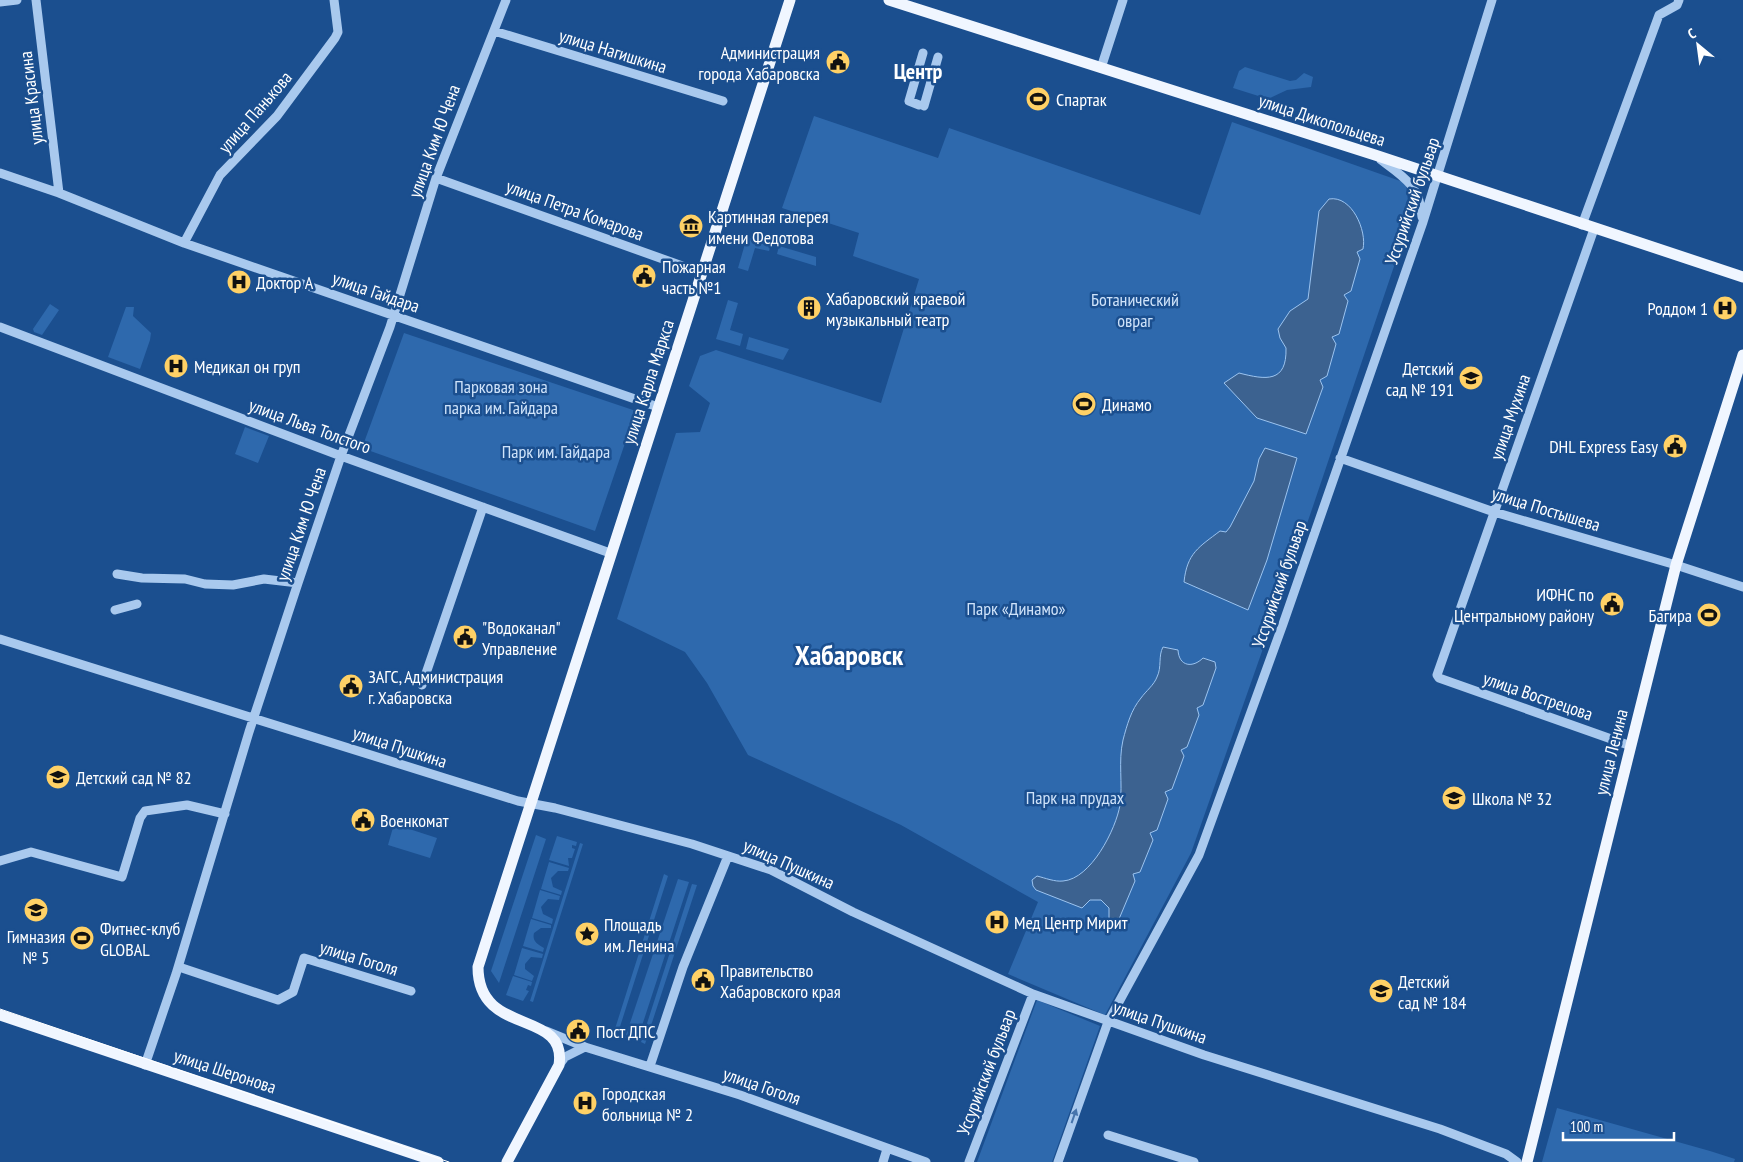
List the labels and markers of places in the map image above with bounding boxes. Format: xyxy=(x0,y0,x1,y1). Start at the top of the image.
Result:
place label: Администрация города Хабаровска xyxy=(698,41,820,85)
public building icon: Администрация города Хабаровска xyxy=(825,49,851,75)
sports icon: Спартак xyxy=(1025,86,1051,112)
place label: Спартак xyxy=(1056,88,1107,111)
place label: Картинная галерея имени Федотова xyxy=(708,205,829,249)
museum icon: Картинная галерея имени Федотова xyxy=(678,213,704,239)
place label: Пожарная часть №1 xyxy=(662,255,726,299)
public building icon: Пожарная часть №1 xyxy=(631,263,657,289)
hospital icon: Доктор А xyxy=(226,269,252,295)
place label: Доктор А xyxy=(256,271,314,294)
place label: Хабаровский краевой музыкальный театр xyxy=(826,287,965,331)
building icon: Хабаровский краевой музыкальный театр xyxy=(796,295,822,321)
hospital icon: Роддом 1 xyxy=(1712,295,1738,321)
place label: Роддом 1 xyxy=(1647,297,1708,320)
hospital icon: Медикал он груп xyxy=(163,353,189,379)
place label: Медикал он груп xyxy=(194,355,301,378)
place label: Детский сад № 191 xyxy=(1386,357,1454,401)
school or university icon: Детский сад № 191 xyxy=(1458,365,1484,391)
sports icon: Динамо xyxy=(1071,391,1097,417)
place label: Динамо xyxy=(1102,393,1152,416)
public building icon: DHL Express Easy xyxy=(1662,433,1688,459)
place label: DHL Express Easy xyxy=(1549,435,1658,458)
place label: ИФНС по Центральному району xyxy=(1454,583,1594,627)
public building icon: ИФНС по Центральному району xyxy=(1599,591,1625,617)
sports icon: Багира xyxy=(1696,602,1722,628)
place label: Багира xyxy=(1649,604,1692,627)
place label: "Водоканал" Управление xyxy=(482,616,561,660)
public building icon: "Водоканал" Управление xyxy=(452,624,478,650)
place label: ЗАГС, Администрация г. Хабаровска xyxy=(368,665,503,709)
public building icon: ЗАГС, Администрация г. Хабаровска xyxy=(338,673,364,699)
school or university icon: Детский сад № 82 xyxy=(45,764,71,790)
place label: Детский сад № 82 xyxy=(76,766,192,789)
school or university icon: Школа № 32 xyxy=(1441,785,1467,811)
place label: Школа № 32 xyxy=(1472,787,1552,810)
public building icon: Военкомат xyxy=(350,807,376,833)
place label: Военкомат xyxy=(380,809,449,832)
school or university icon: Гимназия № 5 xyxy=(23,897,49,923)
hospital icon: Мед Центр Мирит xyxy=(984,909,1010,935)
place label: Мед Центр Мирит xyxy=(1014,911,1128,934)
place label: Площадь им. Ленина xyxy=(604,913,674,957)
place label: Фитнес-клуб GLOBAL xyxy=(100,917,181,961)
place icon: Площадь им. Ленина xyxy=(574,921,600,947)
place label: Гимназия № 5 xyxy=(7,925,65,969)
sports icon: Фитнес-клуб GLOBAL xyxy=(69,925,95,951)
place label: Правительство Хабаровского края xyxy=(720,959,841,1003)
public building icon: Правительство Хабаровского края xyxy=(690,967,716,993)
place label: Детский сад № 184 xyxy=(1398,970,1466,1014)
school or university icon: Детский сад № 184 xyxy=(1368,978,1394,1004)
public building icon: Пост ДПС xyxy=(565,1018,591,1044)
place label: Пост ДПС xyxy=(596,1020,656,1043)
place label: Городская больница № 2 xyxy=(602,1082,693,1126)
hospital icon: Городская больница № 2 xyxy=(572,1090,598,1116)

